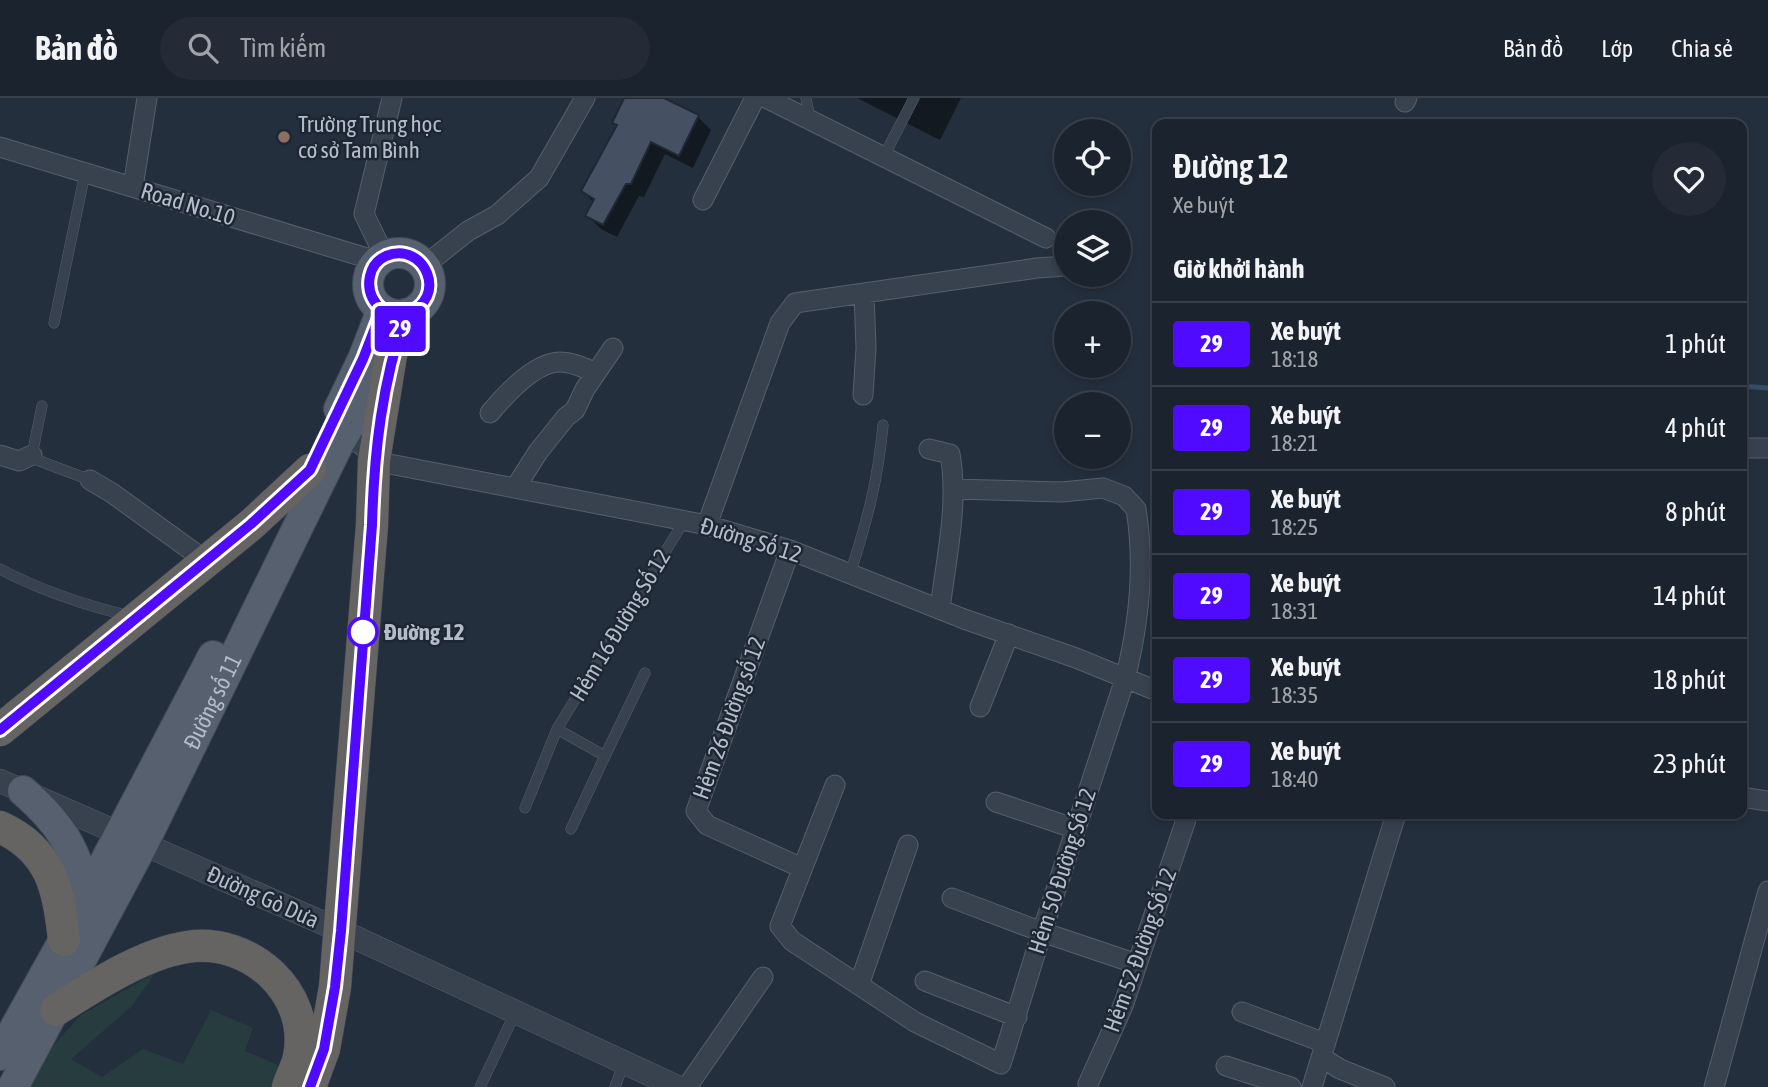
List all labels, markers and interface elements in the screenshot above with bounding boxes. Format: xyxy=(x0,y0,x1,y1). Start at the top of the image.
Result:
search box xyxy=(160,17,650,80)
text: Bản đồ xyxy=(35,29,118,67)
icon: search xyxy=(184,29,222,67)
text: Tìm kiếm xyxy=(240,33,326,63)
text: Bản đồ xyxy=(1503,35,1563,62)
text: Lớp xyxy=(1601,35,1633,62)
text: Chia sẻ xyxy=(1671,35,1733,62)
place label: Trường Trung học cơ sở Tam Bình xyxy=(298,111,441,163)
map controls xyxy=(1054,119,1131,469)
button: locate xyxy=(1054,119,1131,196)
marker: Trường Trung học cơ sở Tam Bình xyxy=(276,129,292,145)
button: heart xyxy=(1652,142,1726,216)
text: Đường 12 xyxy=(1173,147,1289,185)
street label: Road No.10 xyxy=(138,177,238,231)
text: Xe buýt xyxy=(1173,192,1235,218)
button: layers xyxy=(1054,210,1131,287)
text: Giờ khởi hành xyxy=(1173,254,1304,284)
button: + xyxy=(1054,301,1131,378)
line badge: 29 xyxy=(368,306,432,352)
text: 29 xyxy=(389,315,411,342)
text: Xe buýt xyxy=(1271,316,1341,346)
text: 1 phút xyxy=(1665,329,1726,359)
text: 29 xyxy=(1200,330,1223,357)
text: 18:18 xyxy=(1271,346,1318,372)
button: − xyxy=(1054,392,1131,469)
text: Xe buýt xyxy=(1271,400,1341,430)
text: 4 phút xyxy=(1665,413,1726,443)
text: 29 xyxy=(1200,414,1223,441)
text: 18:21 xyxy=(1271,430,1318,456)
text: Xe buýt xyxy=(1271,484,1341,514)
text: 8 phút xyxy=(1665,497,1726,527)
text: 29 xyxy=(1200,498,1223,525)
street label: Đường Số 12 xyxy=(697,512,805,568)
text: 18:25 xyxy=(1271,514,1318,540)
street label: Hẻm 16 Đường Số 12 xyxy=(564,544,676,706)
text: Xe buýt xyxy=(1271,568,1341,598)
text: 14 phút xyxy=(1653,581,1726,611)
text: 29 xyxy=(1200,582,1223,609)
text: 18:31 xyxy=(1271,598,1318,624)
marker: Đường 12 xyxy=(348,617,378,647)
place label: Đường 12 xyxy=(384,619,465,645)
street label: Hẻm 26 Đường số 12 xyxy=(688,633,770,803)
street label: Đường số 11 xyxy=(178,650,247,754)
text: Xe buýt xyxy=(1271,652,1341,682)
text: 18 phút xyxy=(1653,665,1726,695)
text: 29 xyxy=(1200,666,1223,693)
text: 18:35 xyxy=(1271,682,1318,708)
text: Xe buýt xyxy=(1271,736,1341,766)
text: 23 phút xyxy=(1653,749,1726,779)
text: 29 xyxy=(1200,750,1223,777)
text: 18:40 xyxy=(1271,766,1318,792)
street label: Hẻm 50 Đường Số 12 xyxy=(1023,785,1101,957)
street label: Đường Gò Dưa xyxy=(203,861,323,933)
street label: Hẻm 52 Đường Số 12 xyxy=(1098,864,1182,1036)

